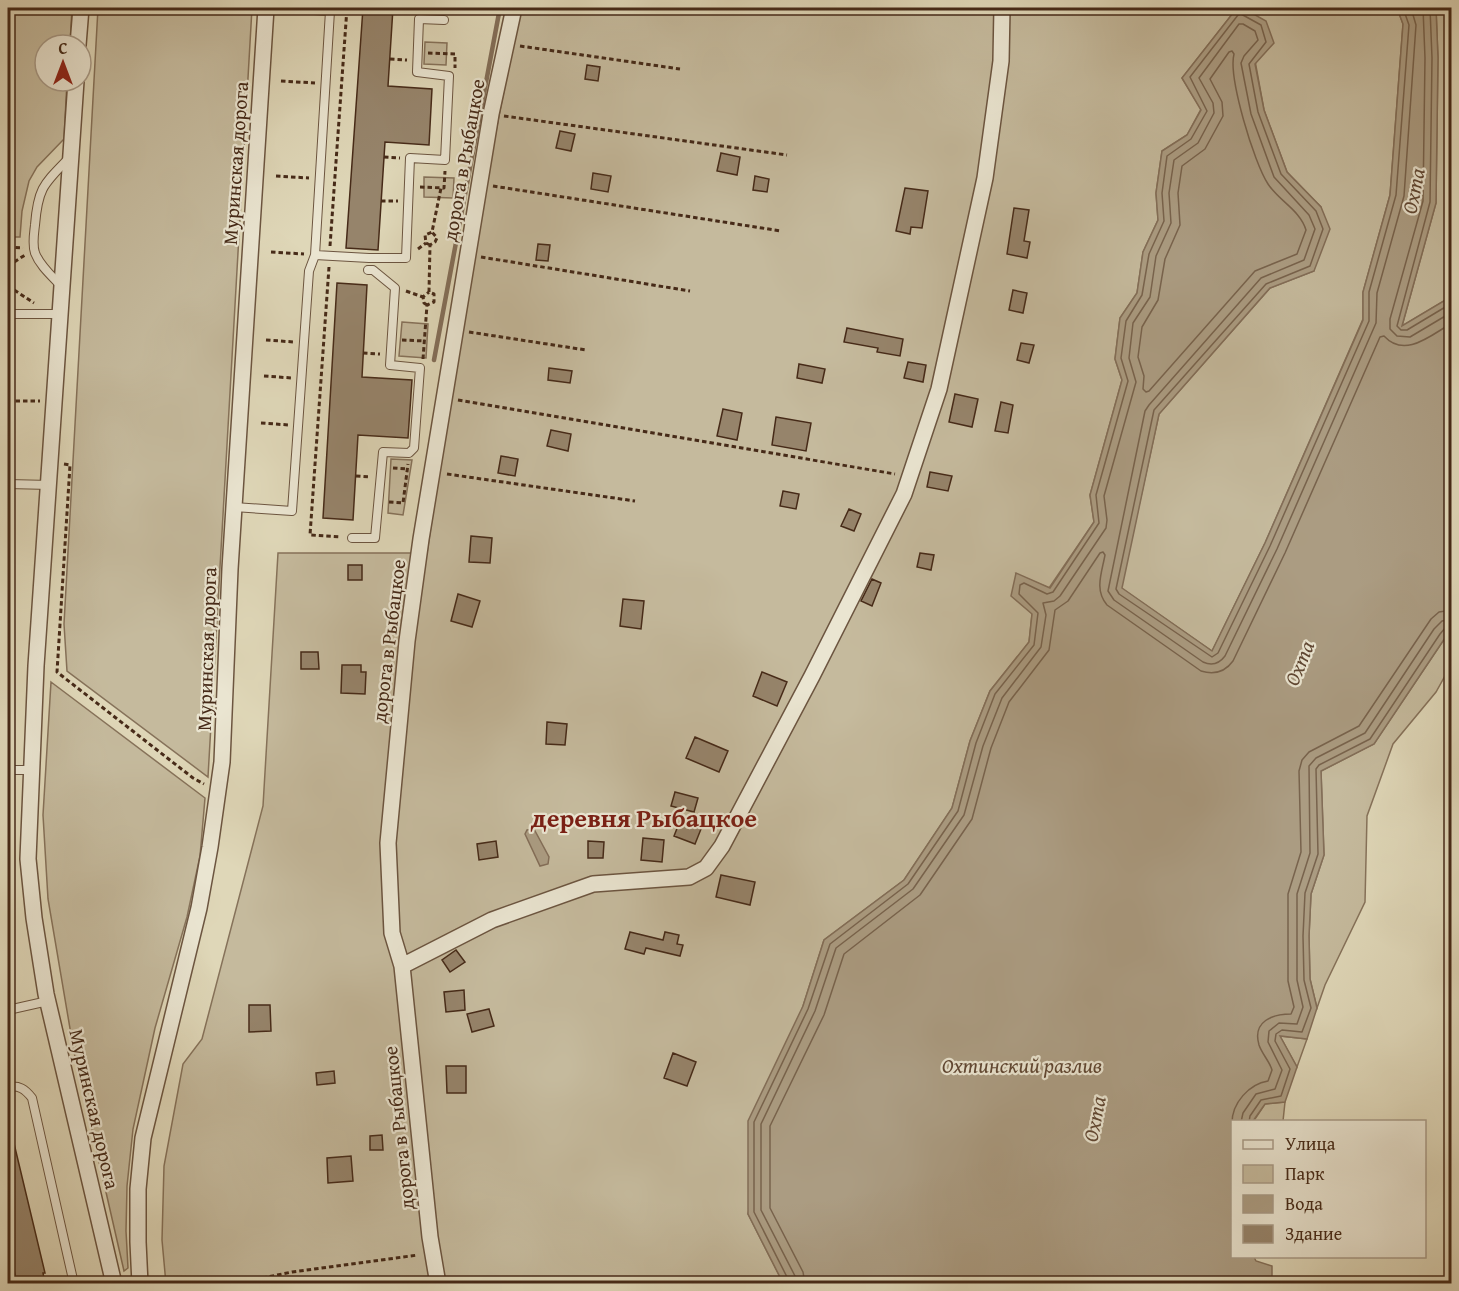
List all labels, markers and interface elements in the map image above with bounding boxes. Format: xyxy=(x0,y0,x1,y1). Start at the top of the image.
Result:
north arrow xyxy=(33,33,93,93)
text: С xyxy=(58,36,68,60)
street label: дорога в Рыбацкое xyxy=(434,76,492,244)
street label: Муринская дорога xyxy=(215,80,255,246)
water label: Охта xyxy=(1393,165,1433,217)
street label: дорога в Рыбацкое xyxy=(364,558,412,724)
street label: Муринская дорога xyxy=(189,566,223,731)
water label: Охта xyxy=(1276,636,1322,690)
district label: деревня Рыбацкое xyxy=(531,798,757,837)
street label: Муринская дорога xyxy=(62,1026,128,1192)
street label: дорога в Рыбацкое xyxy=(375,1045,421,1211)
water label: Охтинский разлив xyxy=(942,1050,1102,1081)
water label: Охта xyxy=(1074,1093,1114,1145)
legend xyxy=(1231,1120,1426,1258)
text: Улица xyxy=(1285,1130,1336,1157)
text: Парк xyxy=(1285,1160,1325,1187)
text: Вода xyxy=(1285,1190,1323,1217)
text: Здание xyxy=(1285,1220,1342,1247)

